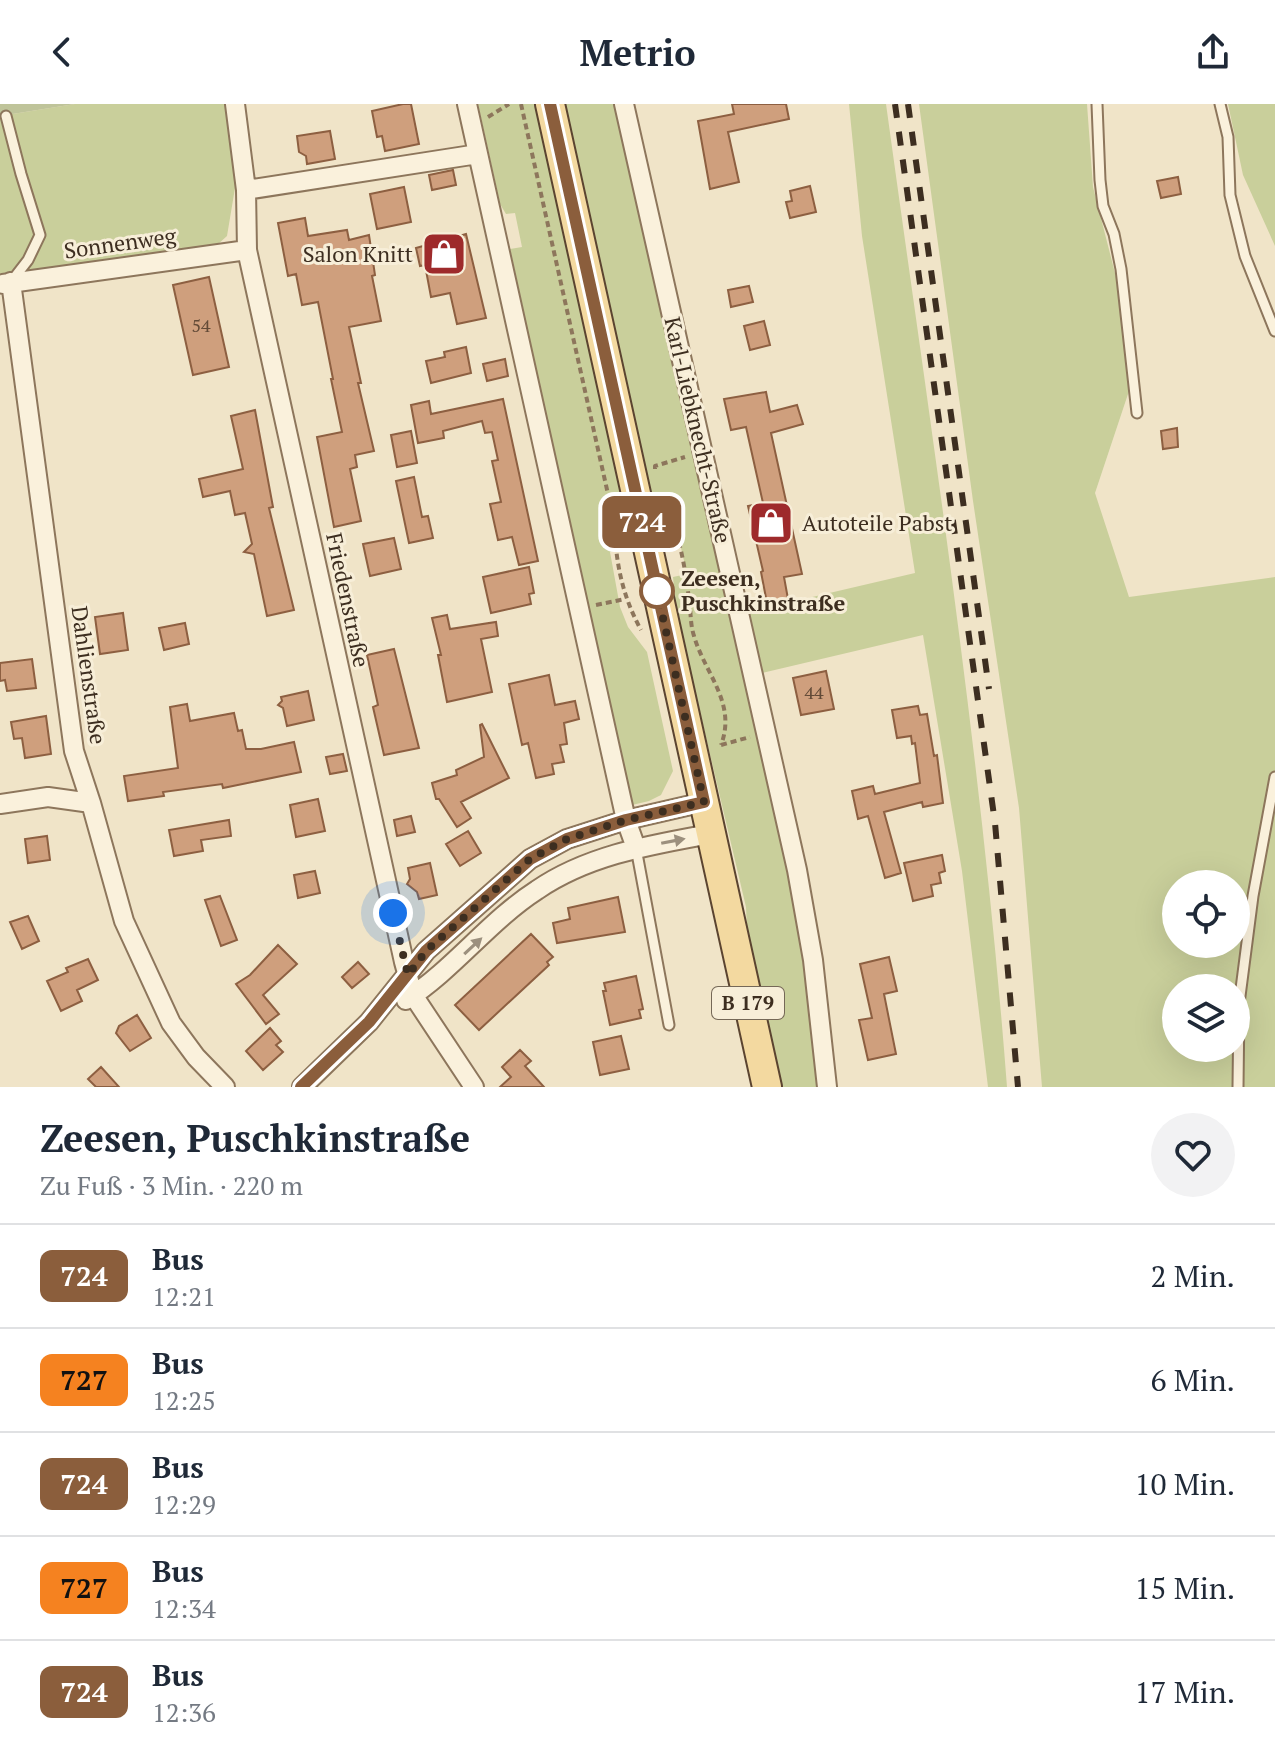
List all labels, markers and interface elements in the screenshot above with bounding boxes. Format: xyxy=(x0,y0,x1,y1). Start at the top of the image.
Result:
text: Metrio xyxy=(579,29,696,76)
icon: back xyxy=(40,30,84,74)
icon: share xyxy=(1191,30,1235,74)
street label: Sonnenweg xyxy=(62,220,178,265)
shop icon: Salon Knitt xyxy=(420,230,468,278)
place label: Salon Knitt xyxy=(303,239,413,268)
house number: 54 xyxy=(191,313,211,337)
street label: Karl-Liebknecht-Straße xyxy=(658,314,739,546)
line badge: 724 xyxy=(596,496,688,548)
shop icon: Autoteile Pabst xyxy=(747,499,795,547)
text: 724 xyxy=(618,503,666,540)
place label: Autoteile Pabst xyxy=(802,508,953,537)
street label: Friedenstraße xyxy=(320,530,377,670)
place label: Zeesen, Puschkinstraße xyxy=(681,563,845,617)
marker: Zeesen, Puschkinstraße xyxy=(640,574,674,608)
street label: Dahlienstraße xyxy=(65,604,114,746)
house number: 44 xyxy=(804,680,824,704)
one-way arrow xyxy=(661,834,686,846)
map controls xyxy=(1162,870,1250,1062)
button: locate xyxy=(1162,870,1250,958)
your location xyxy=(373,893,413,933)
one-way arrow xyxy=(463,937,482,955)
button: layers xyxy=(1162,974,1250,1062)
road number: B 179 xyxy=(712,987,784,1019)
text: Zeesen, Puschkinstraße xyxy=(40,1113,470,1163)
button: heart xyxy=(1151,1113,1235,1197)
text: Zu Fuß · 3 Min. · 220 m xyxy=(40,1168,303,1202)
text: Bus xyxy=(152,1239,204,1279)
text: 2 Min. xyxy=(1150,1256,1235,1296)
text: 724 xyxy=(60,1257,108,1294)
text: 12:21 xyxy=(152,1279,216,1313)
text: Bus xyxy=(152,1343,204,1383)
text: 6 Min. xyxy=(1150,1360,1235,1400)
text: 727 xyxy=(60,1361,108,1398)
text: 12:25 xyxy=(152,1383,216,1417)
text: Bus xyxy=(152,1447,204,1487)
text: 10 Min. xyxy=(1135,1464,1235,1504)
text: 724 xyxy=(60,1465,108,1502)
text: 12:29 xyxy=(152,1487,216,1521)
text: Bus xyxy=(152,1551,204,1591)
text: 15 Min. xyxy=(1135,1568,1235,1608)
text: 727 xyxy=(60,1569,108,1606)
text: 12:34 xyxy=(152,1591,216,1625)
text: Bus xyxy=(152,1655,204,1695)
text: 17 Min. xyxy=(1135,1672,1235,1712)
text: 724 xyxy=(60,1673,108,1710)
text: 12:36 xyxy=(152,1695,216,1729)

